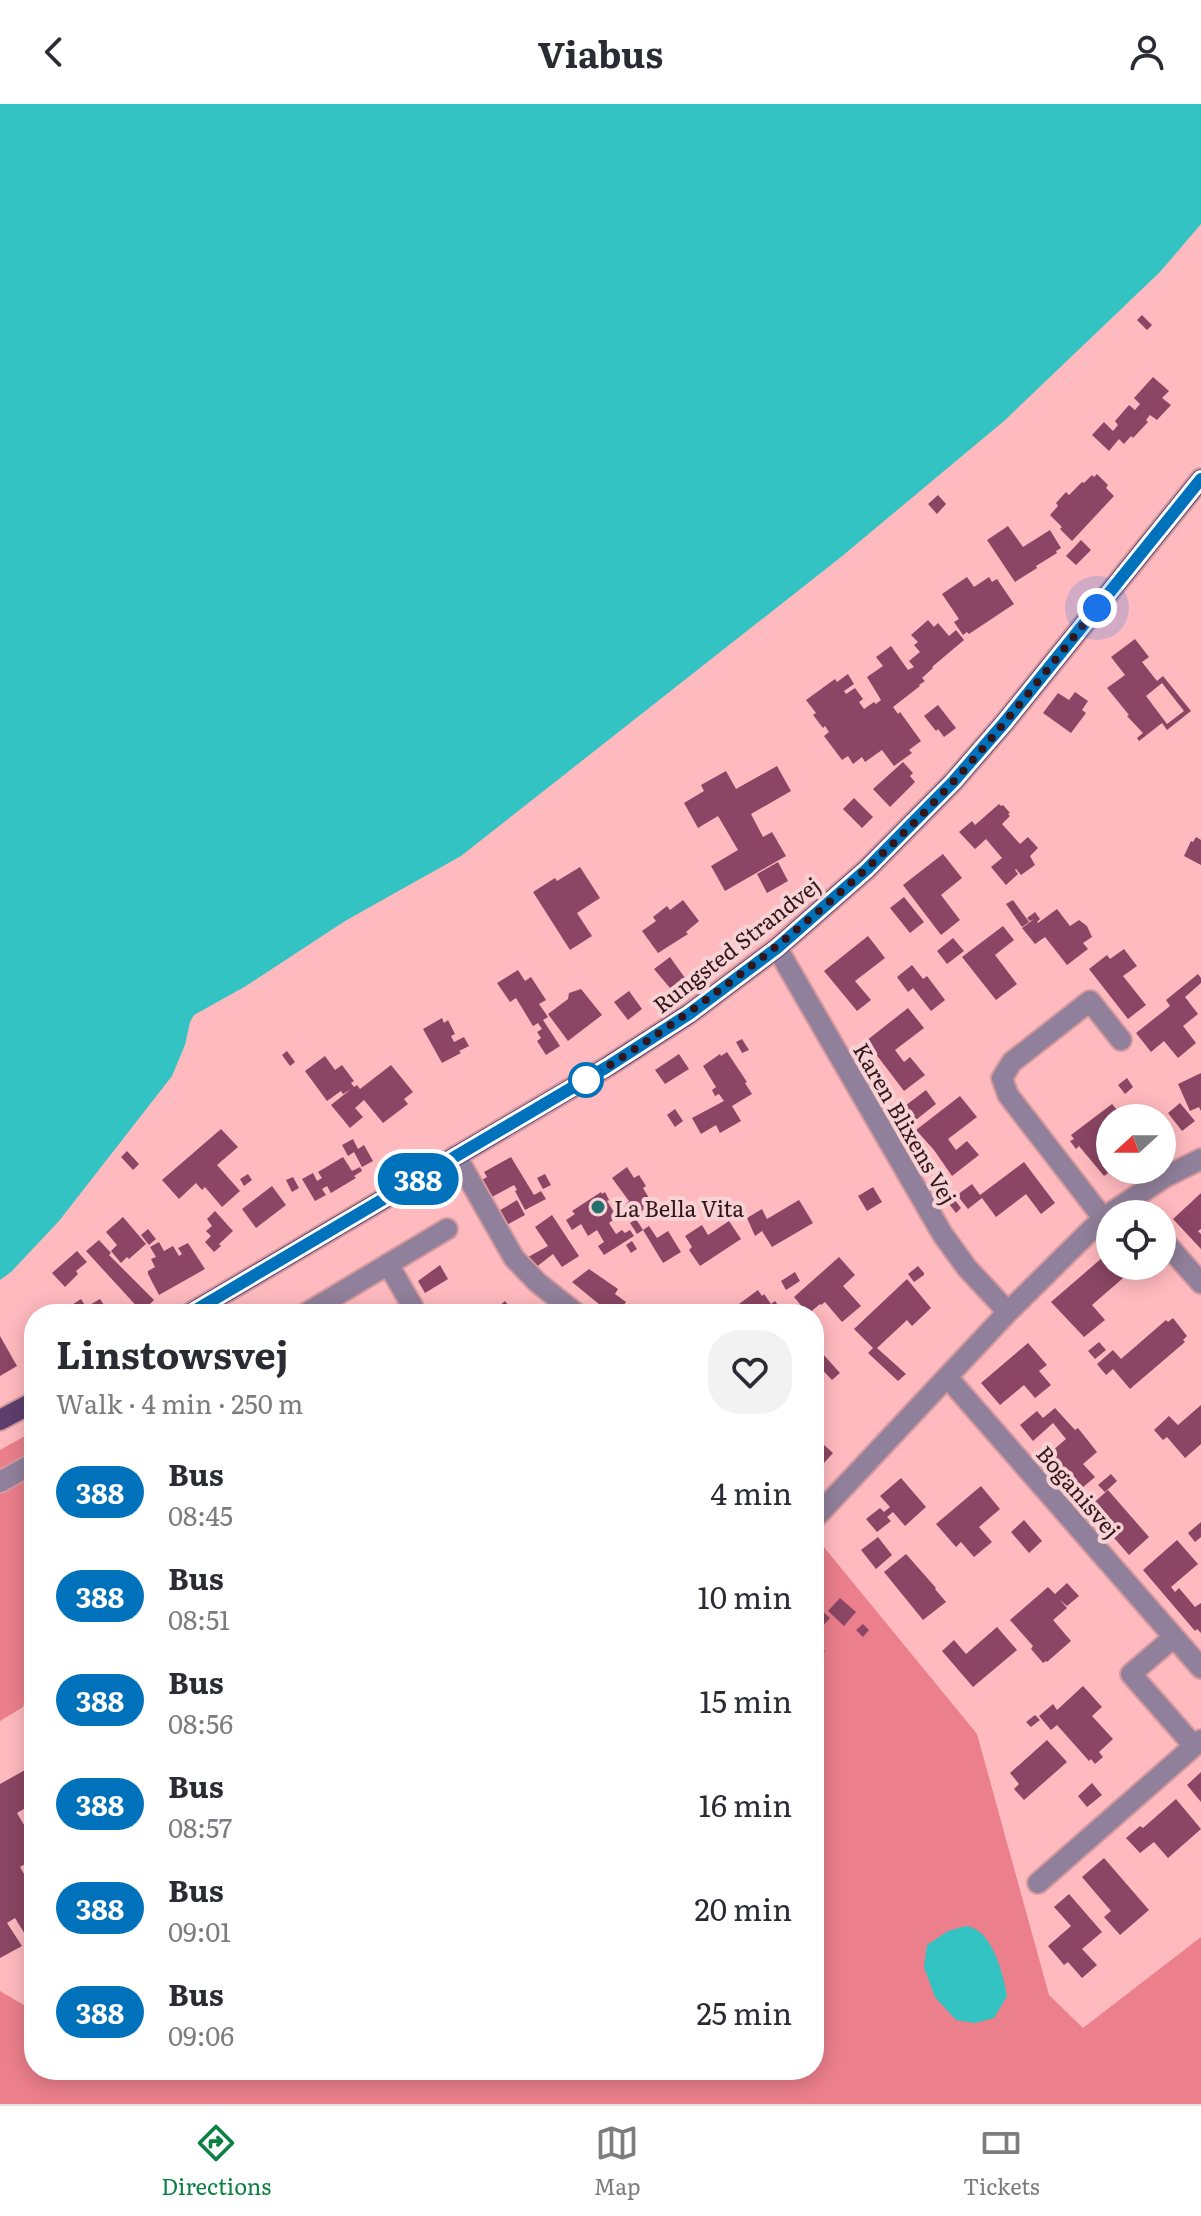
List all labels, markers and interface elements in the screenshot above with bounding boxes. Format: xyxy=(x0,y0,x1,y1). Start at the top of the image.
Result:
text: Viabus xyxy=(538,26,663,79)
icon: back xyxy=(32,30,76,74)
icon: person xyxy=(1125,30,1169,74)
your location xyxy=(1077,588,1117,628)
street label: Rungsted Strandvej xyxy=(645,868,827,1020)
street label: Karen Blixens Vej xyxy=(846,1036,966,1210)
unlabelled marker xyxy=(569,1063,603,1097)
north arrow xyxy=(1096,1104,1176,1184)
map controls xyxy=(1096,1104,1176,1280)
line badge: 388 xyxy=(372,1153,464,1205)
text: 388 xyxy=(394,1158,442,1200)
place label: La Bella Vita xyxy=(614,1191,744,1224)
marker: La Bella Vita xyxy=(589,1198,607,1216)
button: locate xyxy=(1096,1200,1176,1280)
text: Linstowsvej xyxy=(56,1324,289,1381)
button: heart xyxy=(708,1330,792,1414)
text: Walk · 4 min · 250 m xyxy=(56,1383,303,1422)
street label: Boganisvej xyxy=(1029,1437,1129,1545)
text: Bus xyxy=(168,1451,224,1495)
text: 4 min xyxy=(711,1470,792,1514)
text: 388 xyxy=(76,1471,124,1513)
text: 08:45 xyxy=(168,1495,233,1534)
text: Bus xyxy=(168,1555,224,1599)
text: 10 min xyxy=(698,1574,792,1618)
text: 388 xyxy=(76,1575,124,1617)
text: 08:51 xyxy=(168,1599,230,1638)
text: Bus xyxy=(168,1659,224,1703)
text: 15 min xyxy=(700,1678,792,1722)
text: 388 xyxy=(76,1679,124,1721)
text: 08:56 xyxy=(168,1703,233,1742)
text: Bus xyxy=(168,1763,224,1807)
text: 16 min xyxy=(699,1782,792,1826)
text: 388 xyxy=(76,1783,124,1825)
text: 08:57 xyxy=(168,1807,232,1846)
text: Bus xyxy=(168,1867,224,1911)
text: 20 min xyxy=(695,1886,792,1930)
text: 388 xyxy=(76,1887,124,1929)
text: 09:01 xyxy=(168,1911,231,1950)
text: Bus xyxy=(168,1971,224,2015)
text: 25 min xyxy=(697,1990,792,2034)
text: 388 xyxy=(76,1991,124,2033)
text: 09:06 xyxy=(168,2015,234,2054)
tab: Directions xyxy=(161,2121,271,2202)
tab: Map xyxy=(594,2121,640,2202)
tab: Tickets xyxy=(963,2121,1040,2202)

